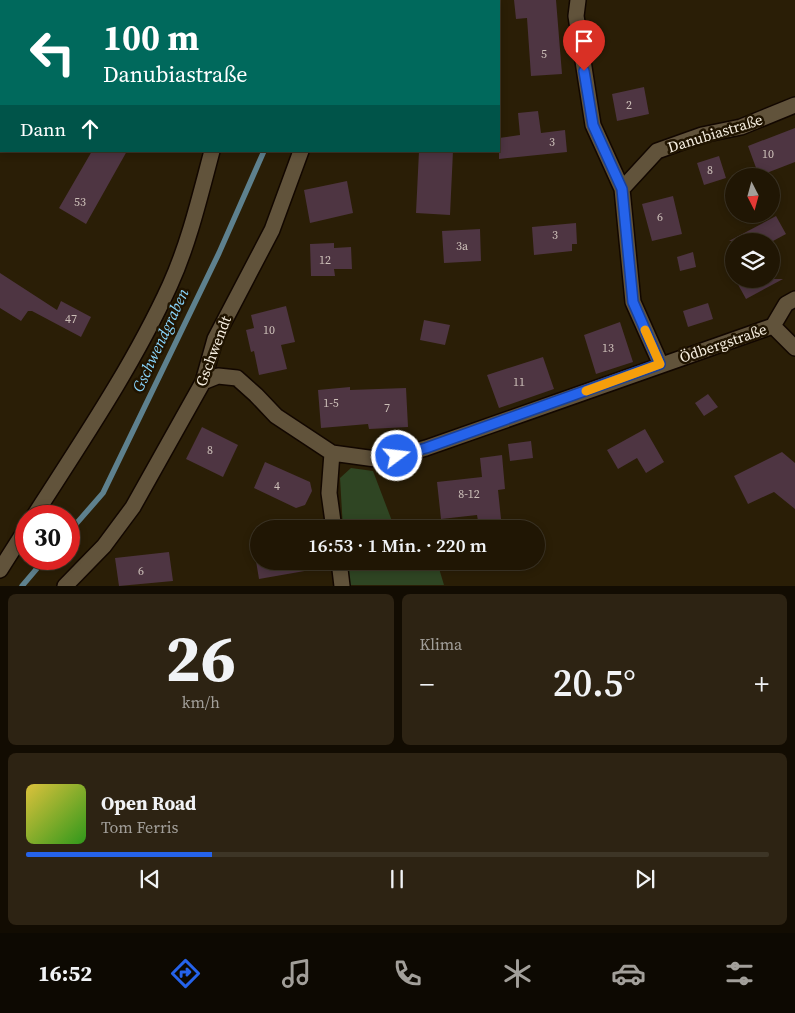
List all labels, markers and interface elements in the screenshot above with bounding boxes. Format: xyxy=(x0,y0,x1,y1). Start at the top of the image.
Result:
text: 100 m xyxy=(103,14,199,62)
icon: left xyxy=(20,20,85,85)
pin xyxy=(563,20,605,71)
icon: arrive xyxy=(570,27,598,55)
house number: 5 xyxy=(541,46,547,62)
text: Danubiastraße xyxy=(103,59,247,89)
house number: 2 xyxy=(626,97,632,113)
street label: Danubiastraße xyxy=(665,108,765,157)
icon: ahead xyxy=(76,115,104,143)
text: Dann xyxy=(20,116,66,142)
house number: 3 xyxy=(549,134,555,150)
house number: 10 xyxy=(762,146,774,162)
house number: 8 xyxy=(707,162,713,178)
north arrow xyxy=(725,168,780,222)
map controls xyxy=(725,168,780,288)
house number: 53 xyxy=(74,194,86,210)
house number: 6 xyxy=(657,209,663,225)
house number: 3 xyxy=(552,227,558,243)
button: layers xyxy=(725,233,780,288)
house number: 3a xyxy=(456,238,469,254)
house number: 12 xyxy=(319,252,331,268)
water label: Gschwendgraben xyxy=(126,285,194,395)
house number: 47 xyxy=(65,311,77,327)
street label: Gschwendt xyxy=(190,313,236,389)
street label: Ödbergstraße xyxy=(677,318,770,368)
house number: 10 xyxy=(263,322,275,338)
house number: 13 xyxy=(602,340,614,356)
house number: 11 xyxy=(513,374,525,390)
house number: 1-5 xyxy=(323,395,339,411)
house number: 7 xyxy=(384,400,390,416)
position arrow xyxy=(370,429,422,481)
house number: 8 xyxy=(207,442,213,458)
house number: 4 xyxy=(274,478,280,494)
house number: 8-12 xyxy=(458,486,480,502)
speed limit sign: 30 xyxy=(15,505,80,570)
text: 16:53 · 1 Min. · 220 m xyxy=(308,532,487,558)
house number: 6 xyxy=(138,563,144,579)
text: 26 xyxy=(166,614,236,703)
text: Klima xyxy=(420,633,462,655)
text: 20.5° xyxy=(553,657,636,709)
text: − xyxy=(420,665,434,703)
text: + xyxy=(754,665,769,703)
text: km/h xyxy=(182,691,220,713)
text: Open Road xyxy=(101,790,196,816)
text: Tom Ferris xyxy=(101,816,179,838)
icon: previous xyxy=(136,865,164,893)
icon: pause xyxy=(383,865,411,893)
icon: next xyxy=(631,865,659,893)
icon: directions xyxy=(168,956,203,991)
icon: music xyxy=(279,956,314,991)
icon: phone xyxy=(390,956,425,991)
icon: climate xyxy=(500,956,535,991)
icon: car xyxy=(611,956,646,991)
icon: filters xyxy=(722,956,757,991)
text: 16:52 xyxy=(38,958,92,988)

